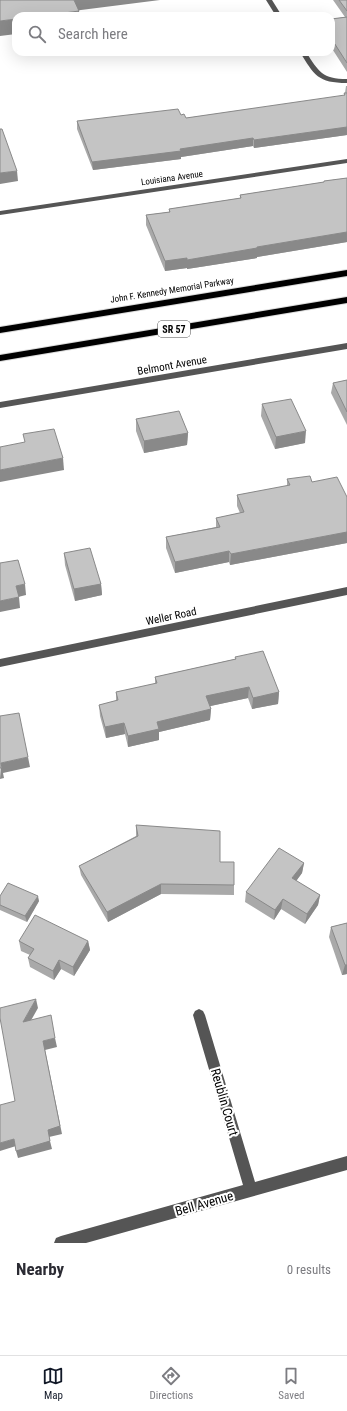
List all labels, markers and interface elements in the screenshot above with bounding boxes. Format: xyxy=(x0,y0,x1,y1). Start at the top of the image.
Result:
search box xyxy=(12,12,335,56)
icon: search xyxy=(26,23,48,45)
text: Search here xyxy=(58,25,128,43)
street label: Louisiana Avenue xyxy=(140,169,204,187)
street label: John F. Kennedy Memorial Parkway xyxy=(109,275,235,305)
road number: SR 57 xyxy=(158,321,190,337)
street label: Belmont Avenue xyxy=(136,353,208,378)
street label: Weller Road xyxy=(145,605,198,628)
street label: Reublin Court xyxy=(208,1067,241,1138)
street label: Bell Avenue xyxy=(173,1188,235,1219)
text: Nearby xyxy=(16,1259,64,1279)
text: 0 results xyxy=(287,1262,331,1277)
tab: Map xyxy=(42,1365,64,1402)
tab: Directions xyxy=(149,1365,193,1402)
tab: Saved xyxy=(278,1365,305,1402)

